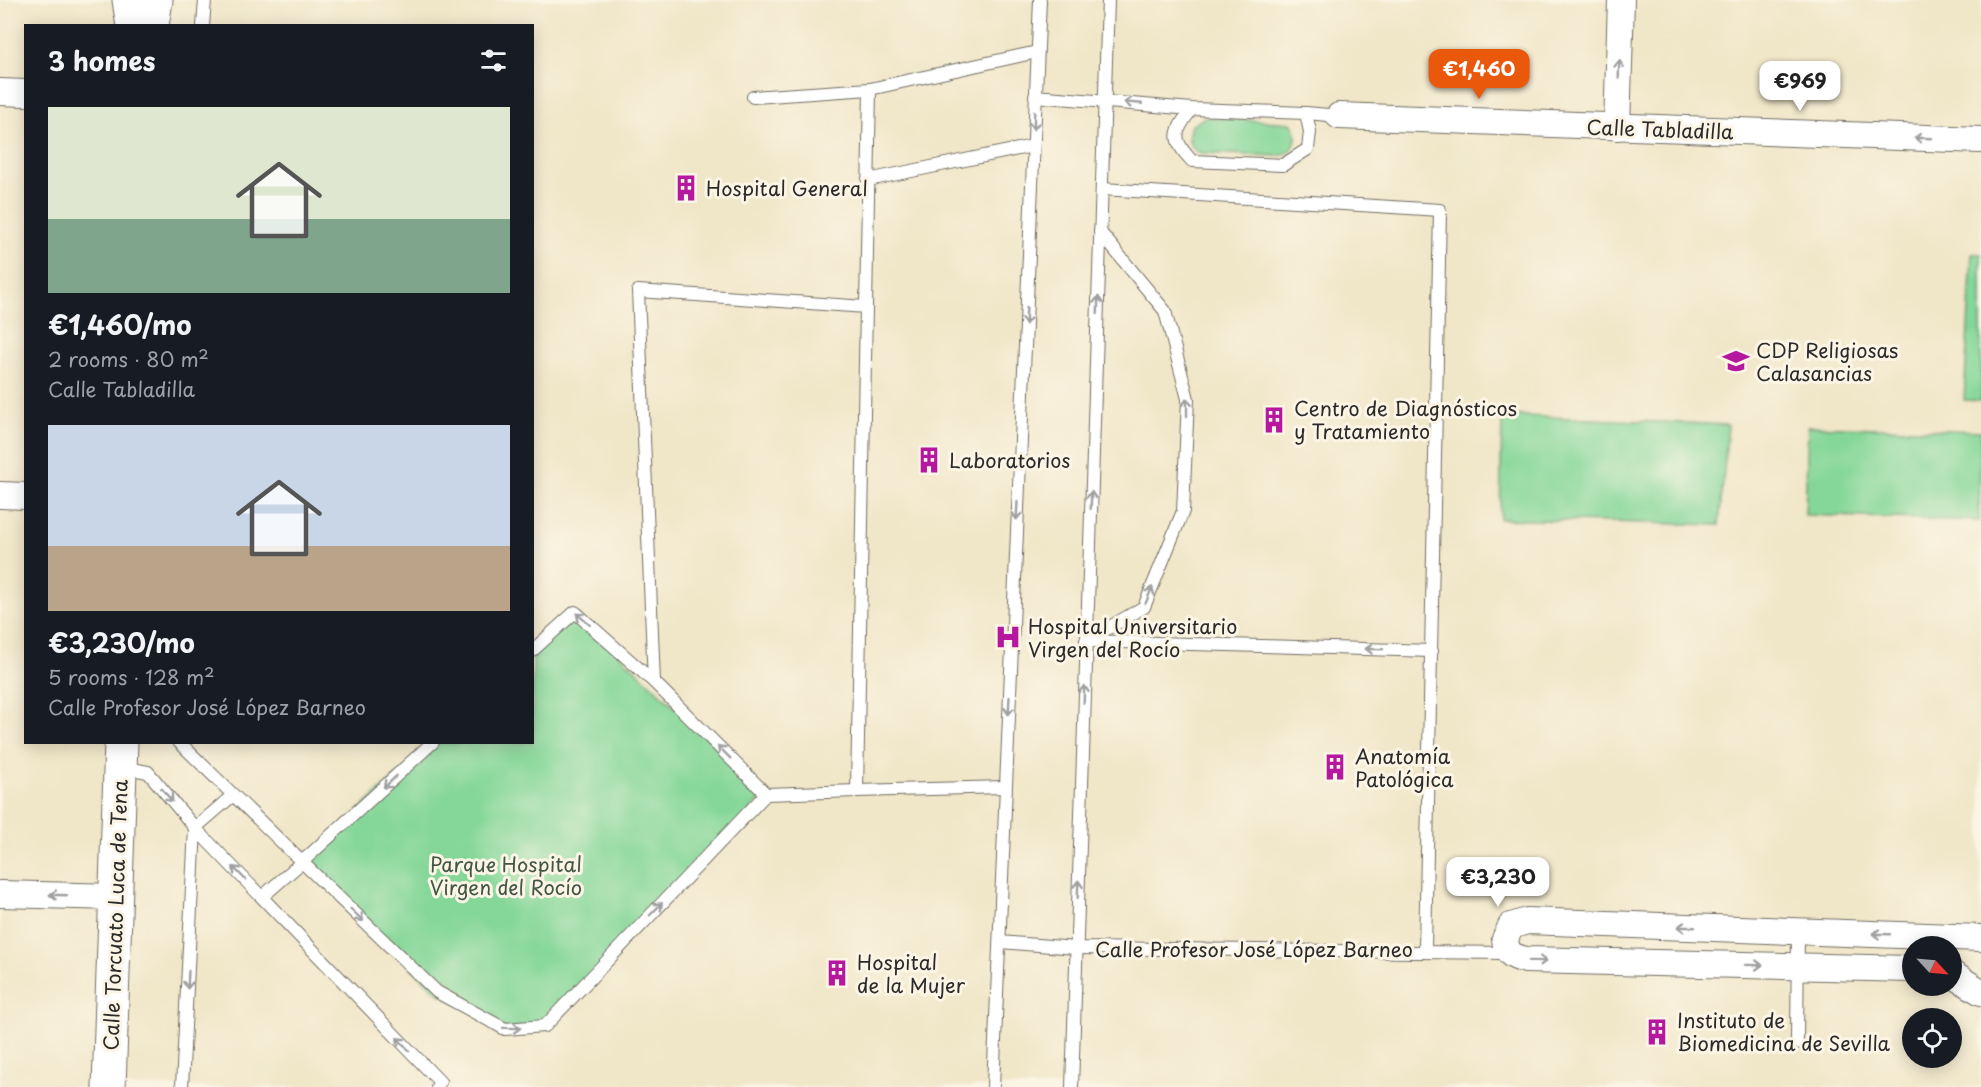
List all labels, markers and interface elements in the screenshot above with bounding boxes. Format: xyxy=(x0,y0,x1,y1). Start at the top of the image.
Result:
text: 3 homes xyxy=(48,41,155,80)
icon: filters xyxy=(477,44,510,77)
pin: €1,460 xyxy=(1430,49,1528,100)
text: €1,460 xyxy=(1443,53,1515,83)
one-way arrow xyxy=(1613,59,1624,79)
pin: €969 xyxy=(1764,61,1836,112)
text: €969 xyxy=(1773,65,1827,95)
one-way arrow xyxy=(1124,97,1144,108)
one-way arrow xyxy=(1029,111,1040,131)
street label: Calle Tabladilla xyxy=(1586,111,1734,147)
one-way arrow xyxy=(1913,133,1933,144)
icon: home xyxy=(225,146,333,254)
building icon: Hospital General xyxy=(671,173,701,203)
place label: Hospital General xyxy=(706,173,868,203)
one-way arrow xyxy=(1092,295,1103,315)
text: €1,460/mo xyxy=(48,305,192,344)
one-way arrow xyxy=(1020,306,1031,326)
place label: CDP Religiosas Calasancias xyxy=(1756,335,1898,388)
text: 2 rooms · 80 m² xyxy=(48,344,209,374)
school or university icon: CDP Religiosas Calasancias xyxy=(1721,346,1751,376)
text: Calle Tabladilla xyxy=(48,374,195,404)
place label: Centro de Diagnósticos y Tratamiento xyxy=(1294,393,1517,446)
one-way arrow xyxy=(1182,398,1193,417)
building icon: Centro de Diagnósticos y Tratamiento xyxy=(1259,405,1289,435)
building icon: Laboratorios xyxy=(914,445,944,475)
place label: Laboratorios xyxy=(949,445,1070,475)
icon: home xyxy=(225,464,333,572)
one-way arrow xyxy=(1085,490,1097,510)
one-way arrow xyxy=(1012,501,1023,521)
one-way arrow xyxy=(1144,586,1155,605)
place label: Hospital Universitario Virgen del Rocío xyxy=(1028,611,1237,664)
one-way arrow xyxy=(575,612,591,626)
hospital icon: Hospital Universitario Virgen del Rocío xyxy=(993,622,1023,652)
text: €3,230/mo xyxy=(48,623,195,662)
one-way arrow xyxy=(1364,643,1384,655)
text: 5 rooms · 128 m² xyxy=(48,662,214,692)
one-way arrow xyxy=(1079,685,1090,705)
text: Calle Profesor José López Barneo xyxy=(48,692,366,722)
one-way arrow xyxy=(1003,695,1014,715)
place label: Anatomía Patológica xyxy=(1355,741,1454,794)
one-way arrow xyxy=(717,745,732,760)
building icon: Anatomía Patológica xyxy=(1320,752,1350,782)
one-way arrow xyxy=(382,775,397,789)
street label: Calle Torcuato Luca de Tena xyxy=(95,778,135,1051)
one-way arrow xyxy=(161,787,174,803)
park label: Parque Hospital Virgen del Rocío xyxy=(430,849,582,902)
pin: €3,230 xyxy=(1449,857,1547,908)
text: €3,230 xyxy=(1460,861,1536,891)
one-way arrow xyxy=(232,866,246,881)
one-way arrow xyxy=(1072,880,1084,900)
one-way arrow xyxy=(48,890,68,901)
one-way arrow xyxy=(649,901,664,916)
one-way arrow xyxy=(350,908,365,922)
one-way arrow xyxy=(1676,921,1696,932)
one-way arrow xyxy=(1871,928,1891,939)
street label: Calle Profesor José López Barneo xyxy=(1095,934,1413,964)
north arrow xyxy=(1902,936,1962,996)
map controls xyxy=(1902,936,1962,1068)
place label: Hospital de la Mujer xyxy=(857,947,966,1000)
one-way arrow xyxy=(1527,955,1547,967)
building icon: Hospital de la Mujer xyxy=(822,958,852,988)
one-way arrow xyxy=(1743,959,1763,970)
one-way arrow xyxy=(182,969,193,989)
place label: Instituto de Biomedicina de Sevilla xyxy=(1677,1005,1891,1058)
button: locate xyxy=(1902,1008,1962,1068)
building icon: Instituto de Biomedicina de Sevilla xyxy=(1642,1017,1672,1047)
one-way arrow xyxy=(502,1022,521,1033)
one-way arrow xyxy=(396,1036,410,1051)

